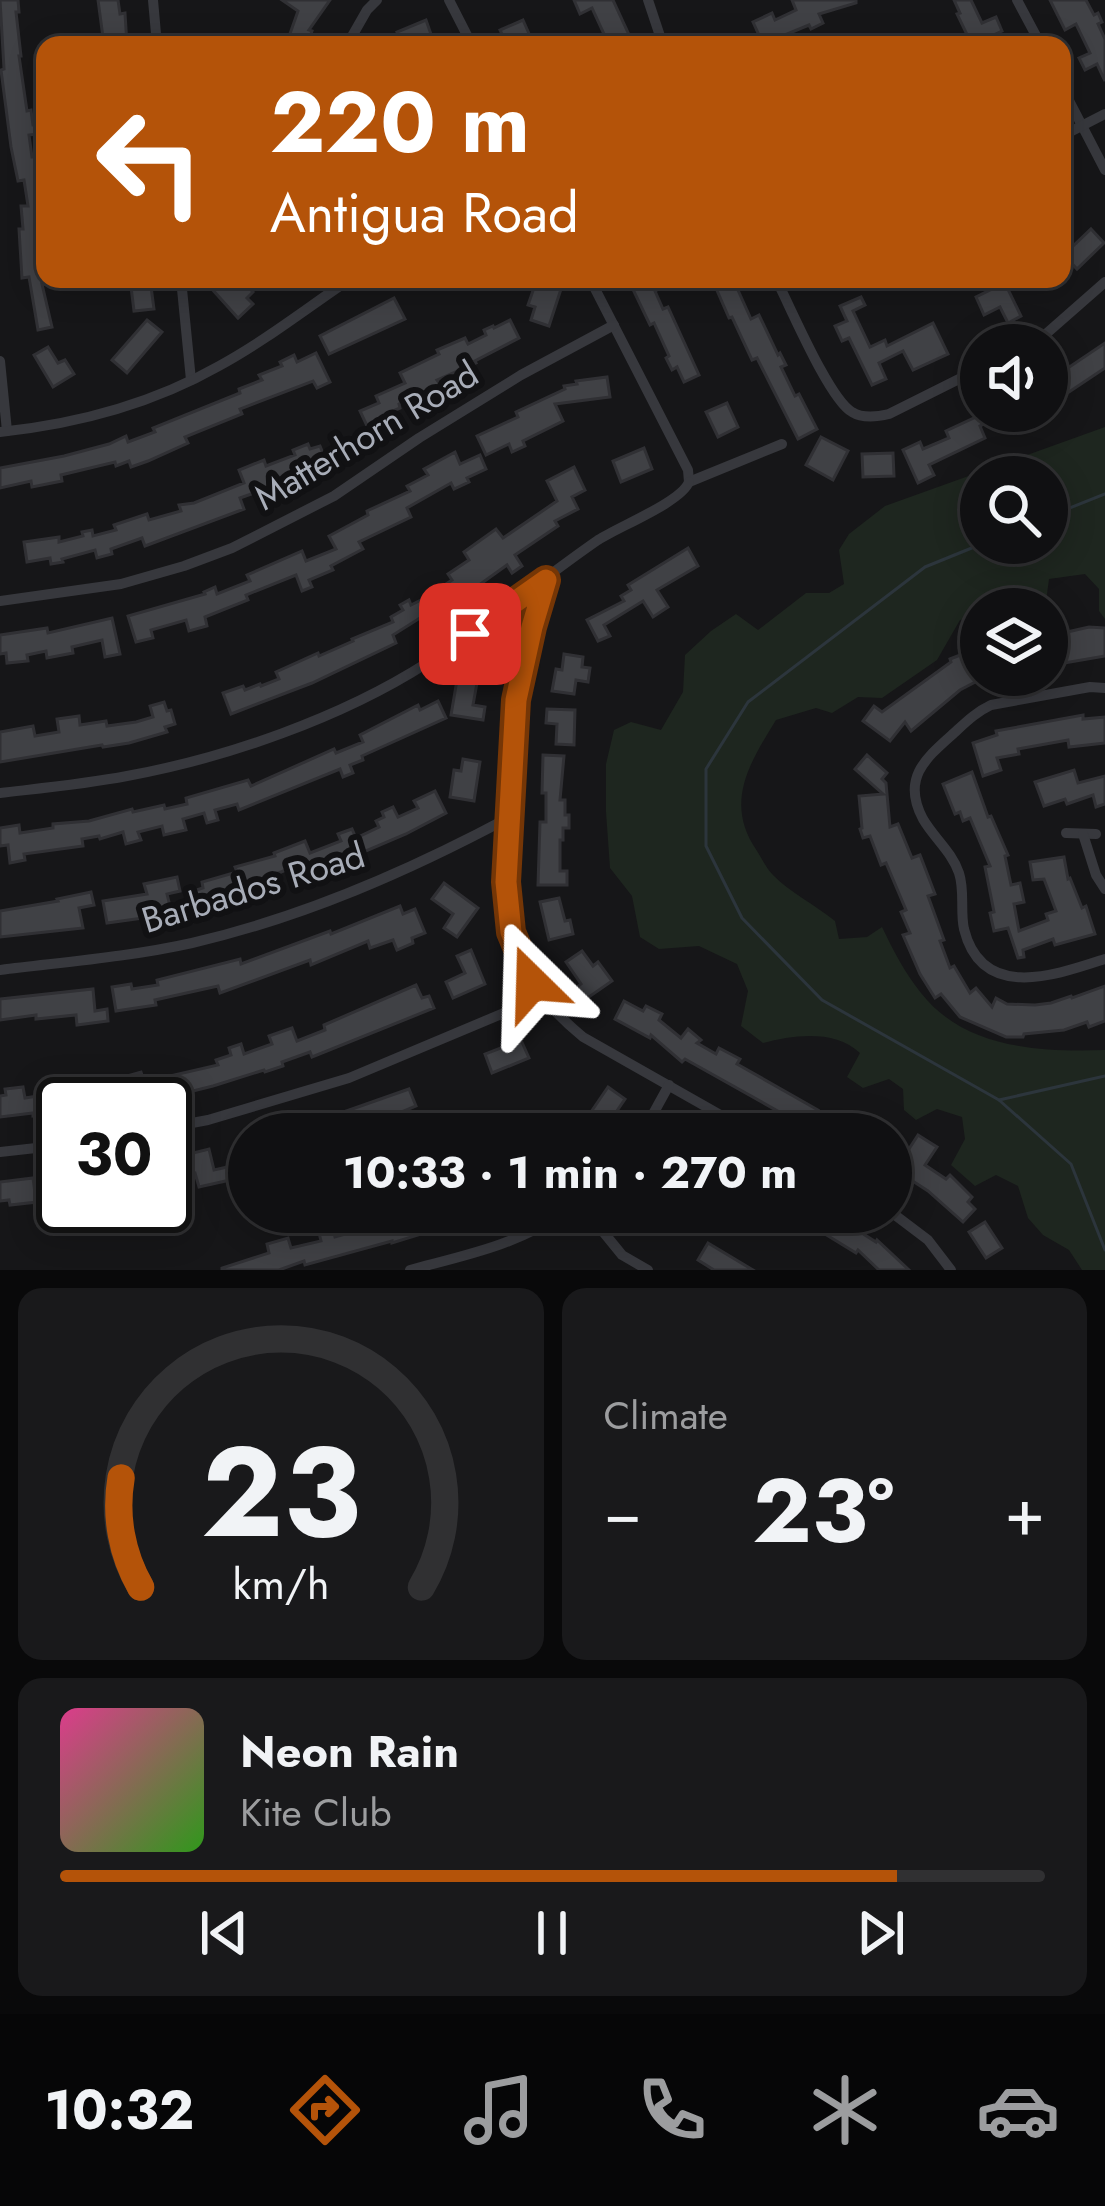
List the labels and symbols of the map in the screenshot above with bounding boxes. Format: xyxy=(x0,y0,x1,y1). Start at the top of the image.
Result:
street label: Matterhorn Road xyxy=(244,348,488,522)
pin xyxy=(419,583,521,685)
street label: Barbados Road xyxy=(135,828,371,946)
position arrow xyxy=(469,920,595,1046)
speed limit sign: 30 xyxy=(36,1077,192,1233)

